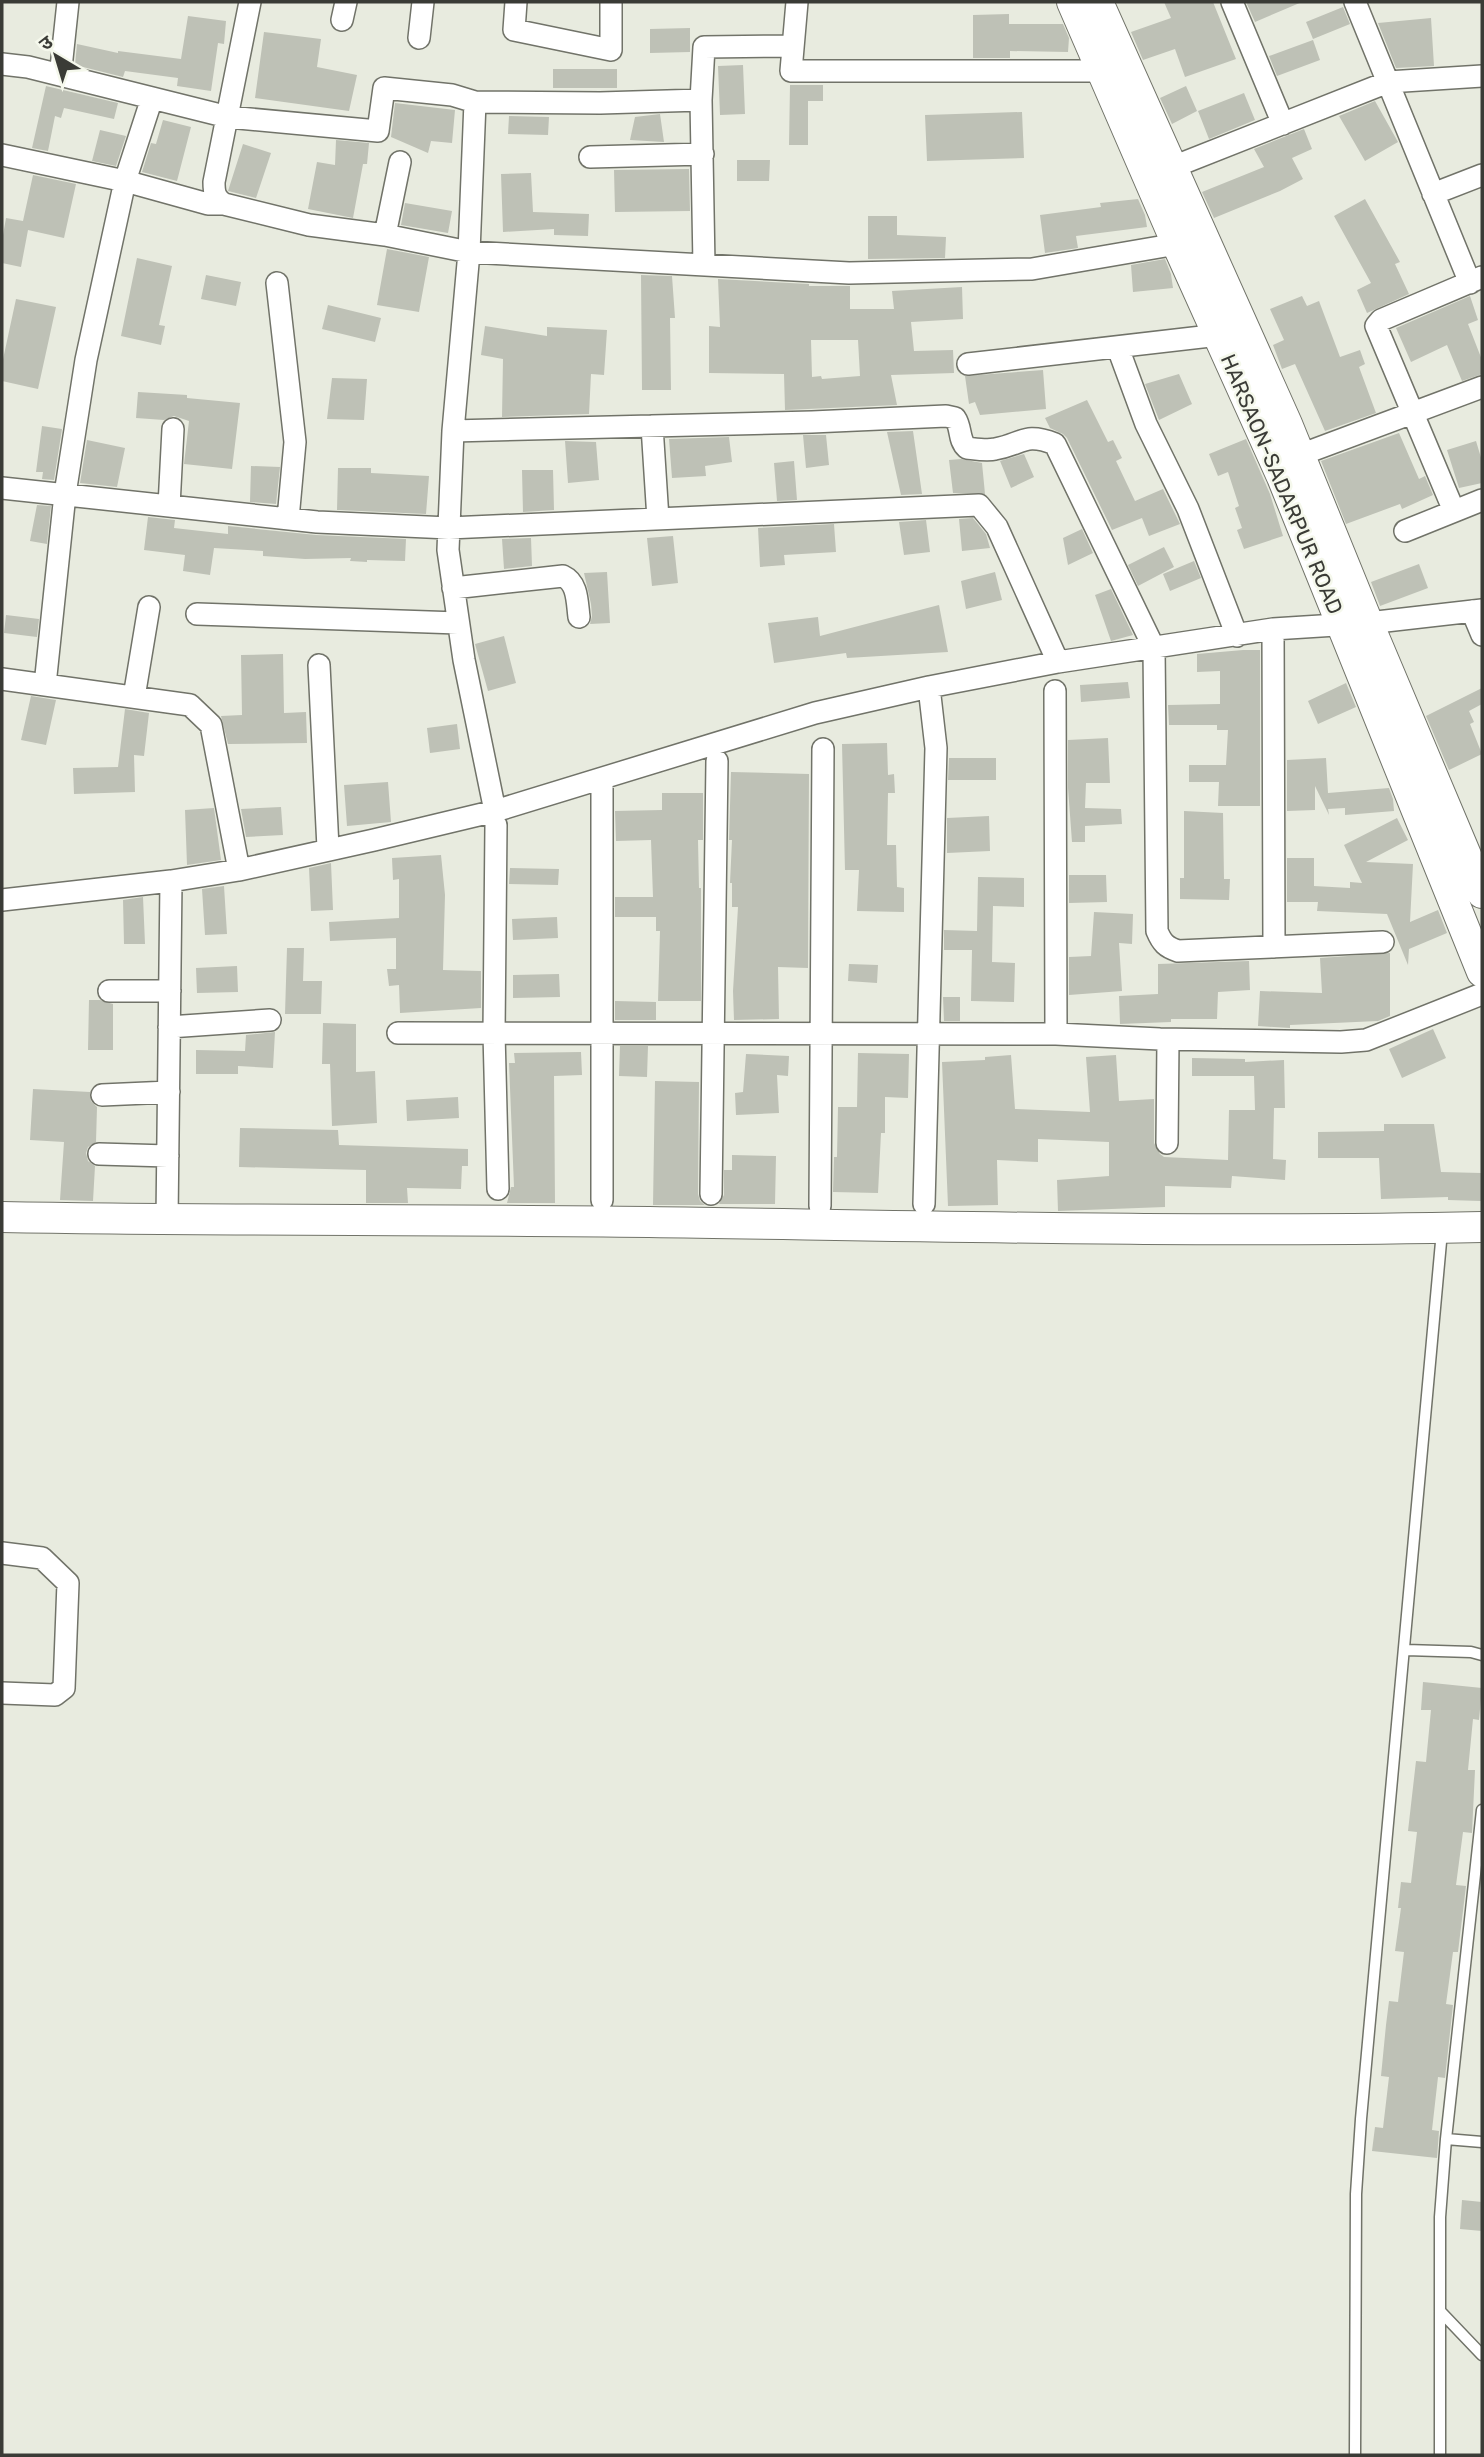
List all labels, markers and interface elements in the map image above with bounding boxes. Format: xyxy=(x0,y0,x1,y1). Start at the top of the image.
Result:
north arrow xyxy=(21,21,91,91)
text: उ xyxy=(34,30,58,55)
street label: HARSAON-SADARPUR ROAD xyxy=(1216,350,1348,618)

